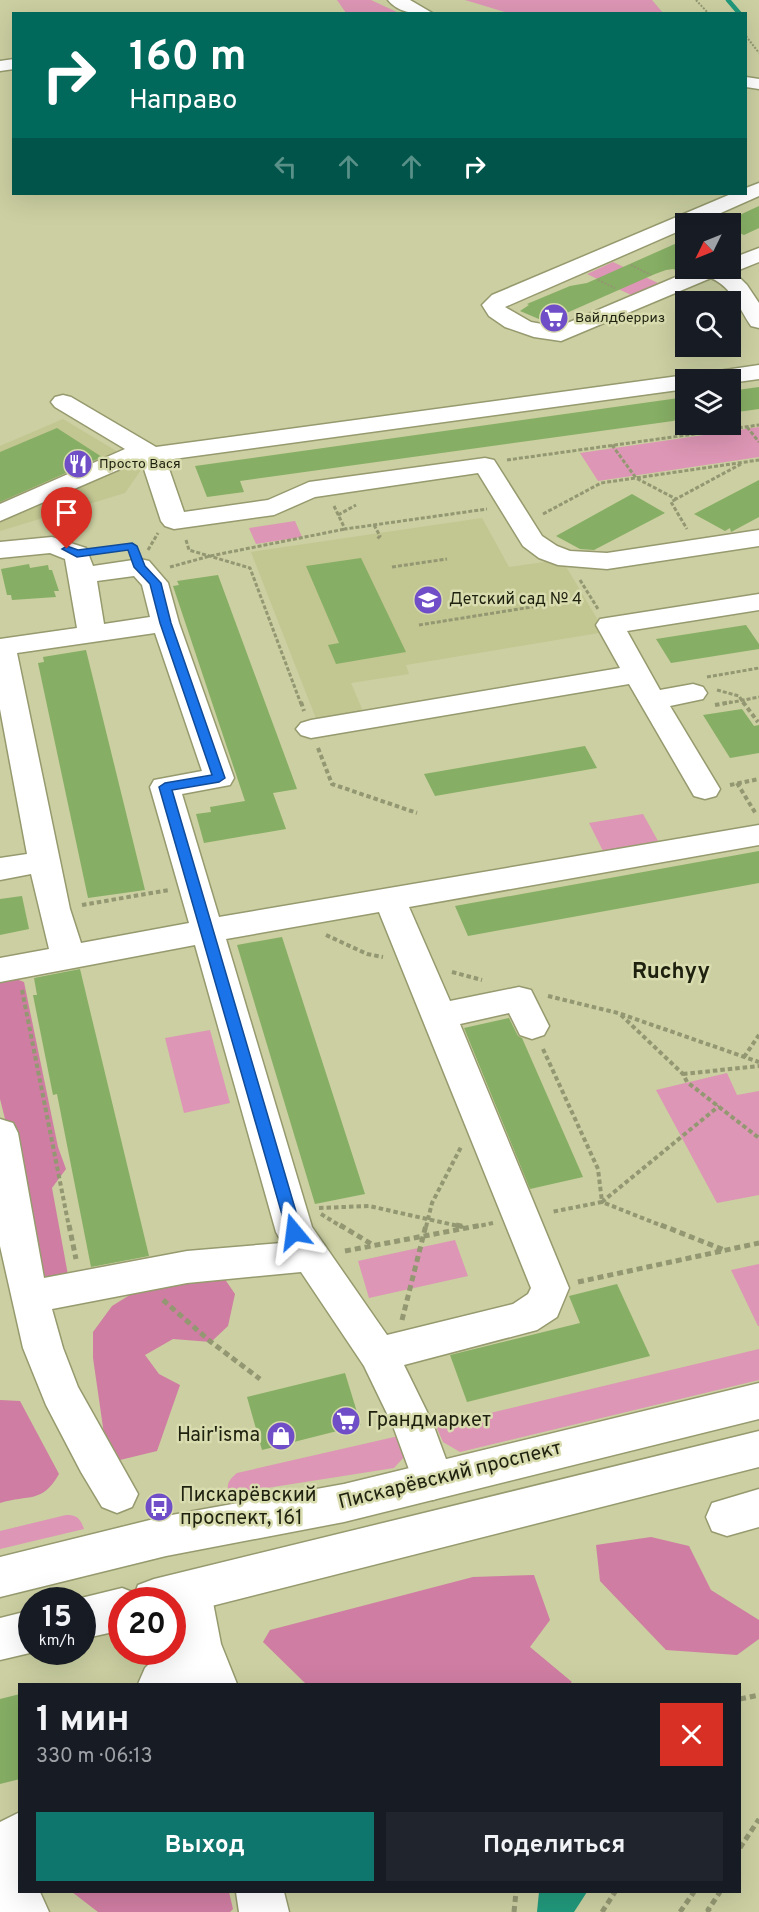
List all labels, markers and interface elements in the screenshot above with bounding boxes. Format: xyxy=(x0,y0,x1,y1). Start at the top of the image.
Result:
text: 160 m xyxy=(129,32,247,85)
icon: right xyxy=(30,36,108,114)
text: Направо xyxy=(129,84,237,118)
icon: left xyxy=(269,150,302,183)
icon: ahead xyxy=(332,150,365,183)
icon: ahead xyxy=(395,150,428,183)
icon: right xyxy=(458,150,491,183)
north arrow xyxy=(675,213,741,279)
map controls xyxy=(675,213,741,435)
button: search xyxy=(675,291,741,357)
supermarket icon: Вайлдберриз xyxy=(538,302,570,334)
place label: Вайлдберриз xyxy=(575,310,665,327)
button: layers xyxy=(675,369,741,435)
restaurant icon: Просто Вася xyxy=(62,448,94,480)
place label: Просто Вася xyxy=(99,456,181,473)
pin xyxy=(41,487,92,549)
icon: arrive xyxy=(50,496,83,529)
school or university icon: Детский сад № 4 xyxy=(412,584,444,616)
place label: Детский сад № 4 xyxy=(449,590,582,610)
district label: Ruchyy xyxy=(632,959,710,986)
position arrow xyxy=(262,1200,326,1264)
supermarket icon: Грандмаркет xyxy=(330,1405,362,1437)
place label: Грандмаркет xyxy=(367,1408,491,1434)
shop icon: Hair'isma xyxy=(265,1420,297,1452)
place label: Hair'isma xyxy=(177,1423,260,1449)
street label: Пискарёвский проспект xyxy=(336,1436,564,1516)
place label: Пискарёвский проспект, 161 xyxy=(180,1483,317,1532)
bus stop icon: Пискарёвский проспект, 161 xyxy=(143,1491,175,1523)
speed limit sign: 20 xyxy=(108,1587,186,1665)
text: 15 xyxy=(42,1600,72,1637)
text: km/h xyxy=(39,1632,75,1651)
text: 1 мин xyxy=(36,1698,130,1744)
button: close xyxy=(660,1703,723,1766)
text: 330 m · 06:13 xyxy=(36,1744,153,1770)
button: Выход xyxy=(36,1812,374,1881)
button: Поделиться xyxy=(386,1812,723,1881)

